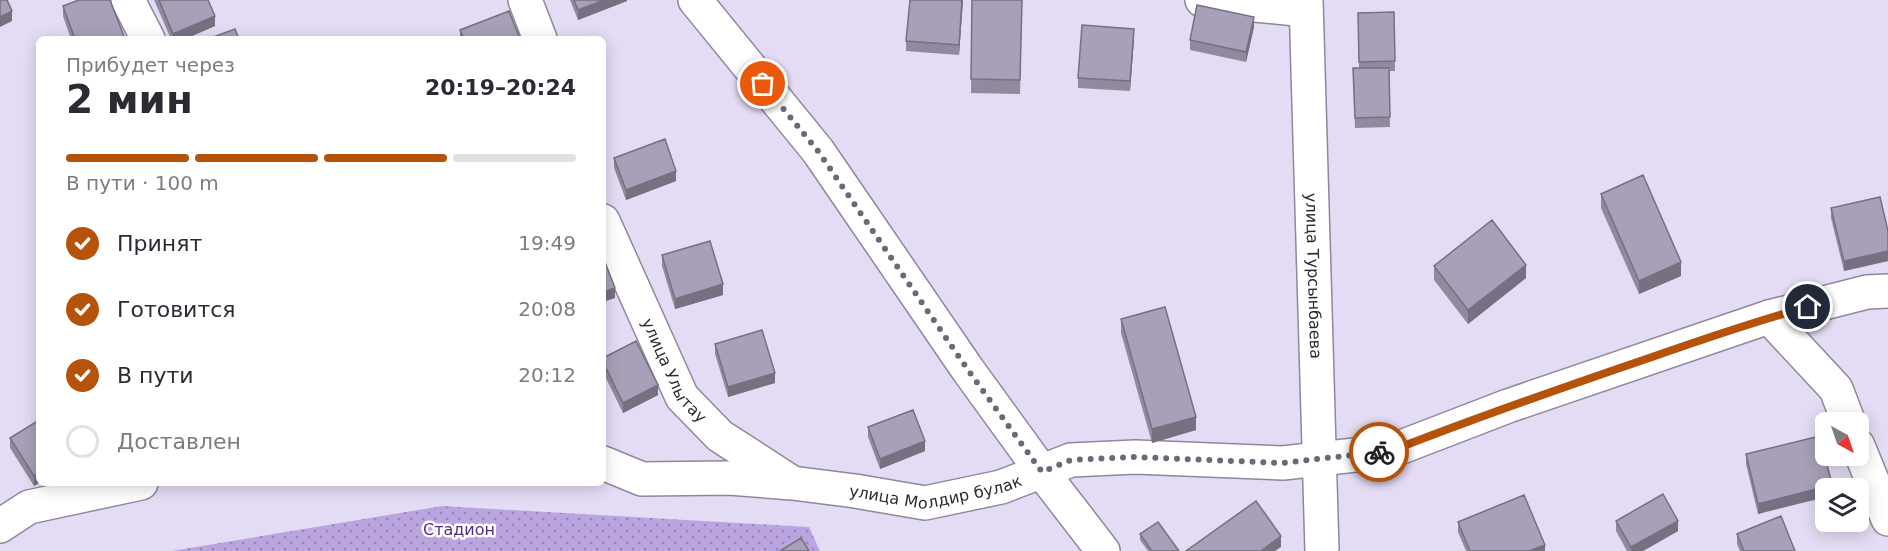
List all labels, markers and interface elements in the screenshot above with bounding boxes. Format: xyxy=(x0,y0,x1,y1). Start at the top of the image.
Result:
text: Прибудет через xyxy=(66,53,235,77)
pin xyxy=(737,58,788,109)
icon: bag xyxy=(746,67,779,100)
text: 20:19–20:24 xyxy=(425,75,576,100)
text: 2 мин xyxy=(66,77,193,122)
text: В пути · 100 m xyxy=(66,171,219,195)
street label: улица Турсынбаева xyxy=(1302,193,1326,359)
icon: check xyxy=(66,227,99,260)
text: Принят xyxy=(117,231,202,256)
text: 19:49 xyxy=(518,231,576,255)
pin xyxy=(1782,281,1833,332)
icon: home xyxy=(1791,290,1824,323)
icon: check xyxy=(66,293,99,326)
text: Готовится xyxy=(117,297,236,322)
text: 20:08 xyxy=(518,297,576,321)
street label: улица Улытау xyxy=(638,315,711,426)
icon: check xyxy=(66,359,99,392)
text: В пути xyxy=(117,363,194,388)
text: 20:12 xyxy=(518,363,576,387)
north arrow xyxy=(1815,412,1869,466)
map controls xyxy=(1815,412,1869,532)
courier xyxy=(1349,422,1409,482)
text: Доставлен xyxy=(117,429,241,454)
icon: bike xyxy=(1363,436,1396,469)
street label: улица Молдир булак xyxy=(848,470,1025,513)
button: layers xyxy=(1815,478,1869,532)
park label: Стадион xyxy=(423,520,495,539)

